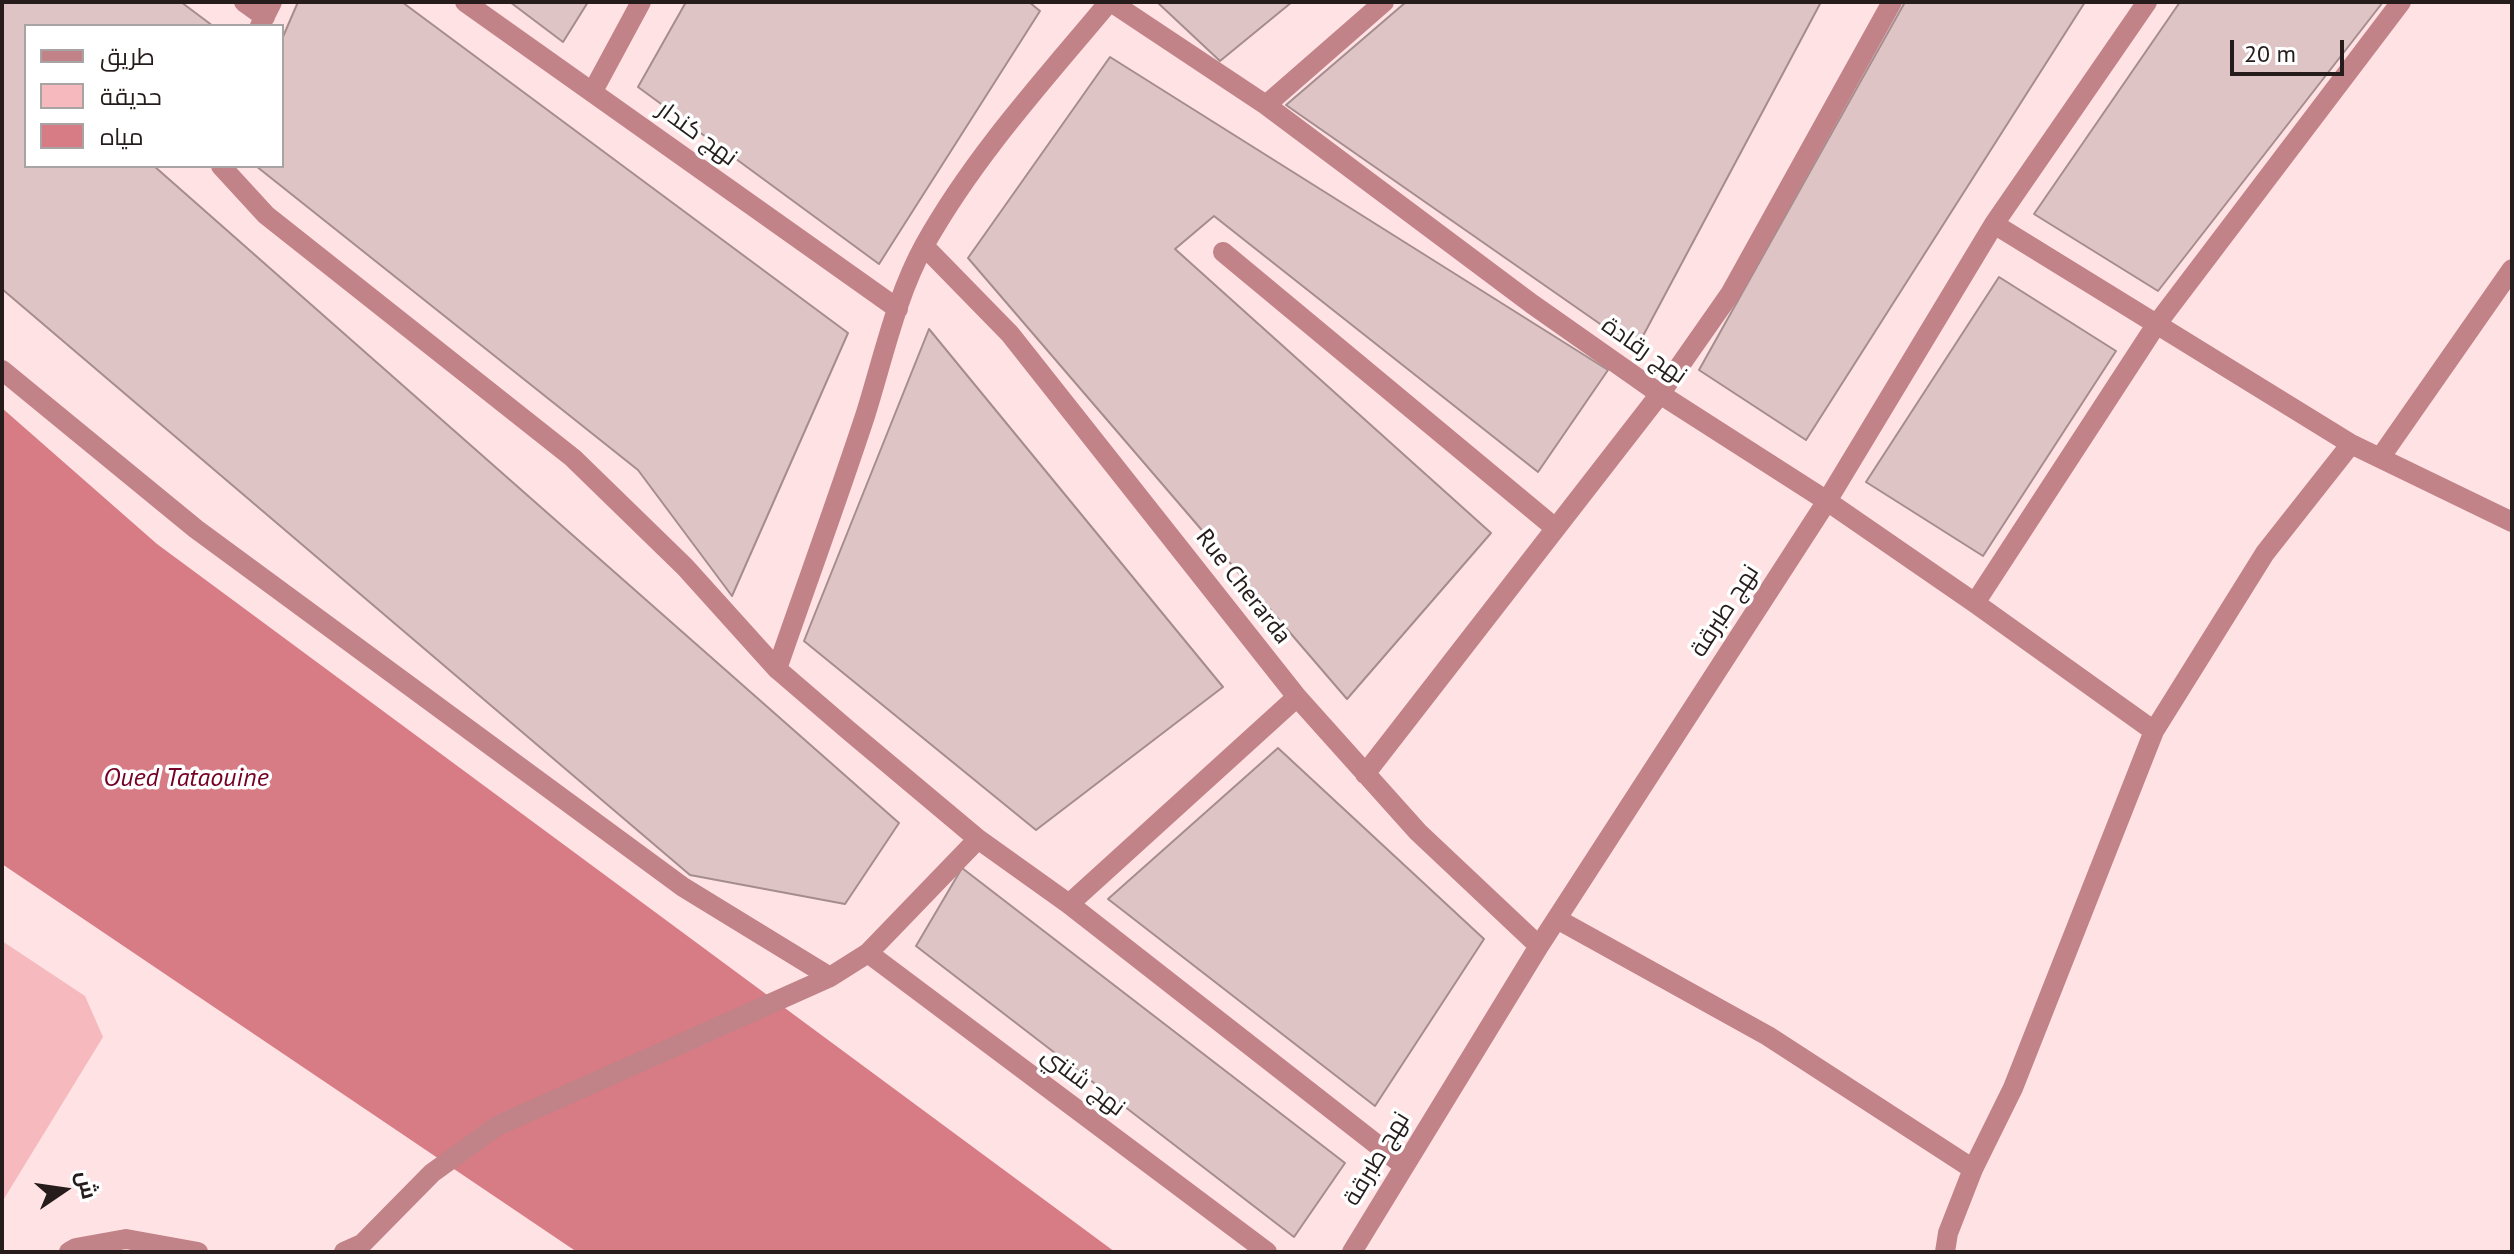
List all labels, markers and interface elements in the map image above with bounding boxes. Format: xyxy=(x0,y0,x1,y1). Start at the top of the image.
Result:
legend xyxy=(24,24,284,168)
scale bar xyxy=(2234,24,2348,74)
text: 20 m xyxy=(2244,38,2296,69)
text: طريق xyxy=(100,41,155,72)
text: حديقة xyxy=(100,81,162,112)
street label: نهج كندار xyxy=(652,95,742,173)
text: مياه xyxy=(100,121,144,152)
street label: نهج رقادة xyxy=(1596,311,1692,391)
street label: Rue Cherarda xyxy=(1189,524,1297,650)
street label: نهج طبرقة xyxy=(1685,559,1765,663)
water label: Oued Tataouine xyxy=(103,763,269,795)
street label: نهج شنني xyxy=(1035,1041,1131,1123)
street label: نهج طبرقة xyxy=(1338,1107,1416,1211)
north arrow xyxy=(24,1150,104,1230)
text: ش xyxy=(71,1168,104,1201)

